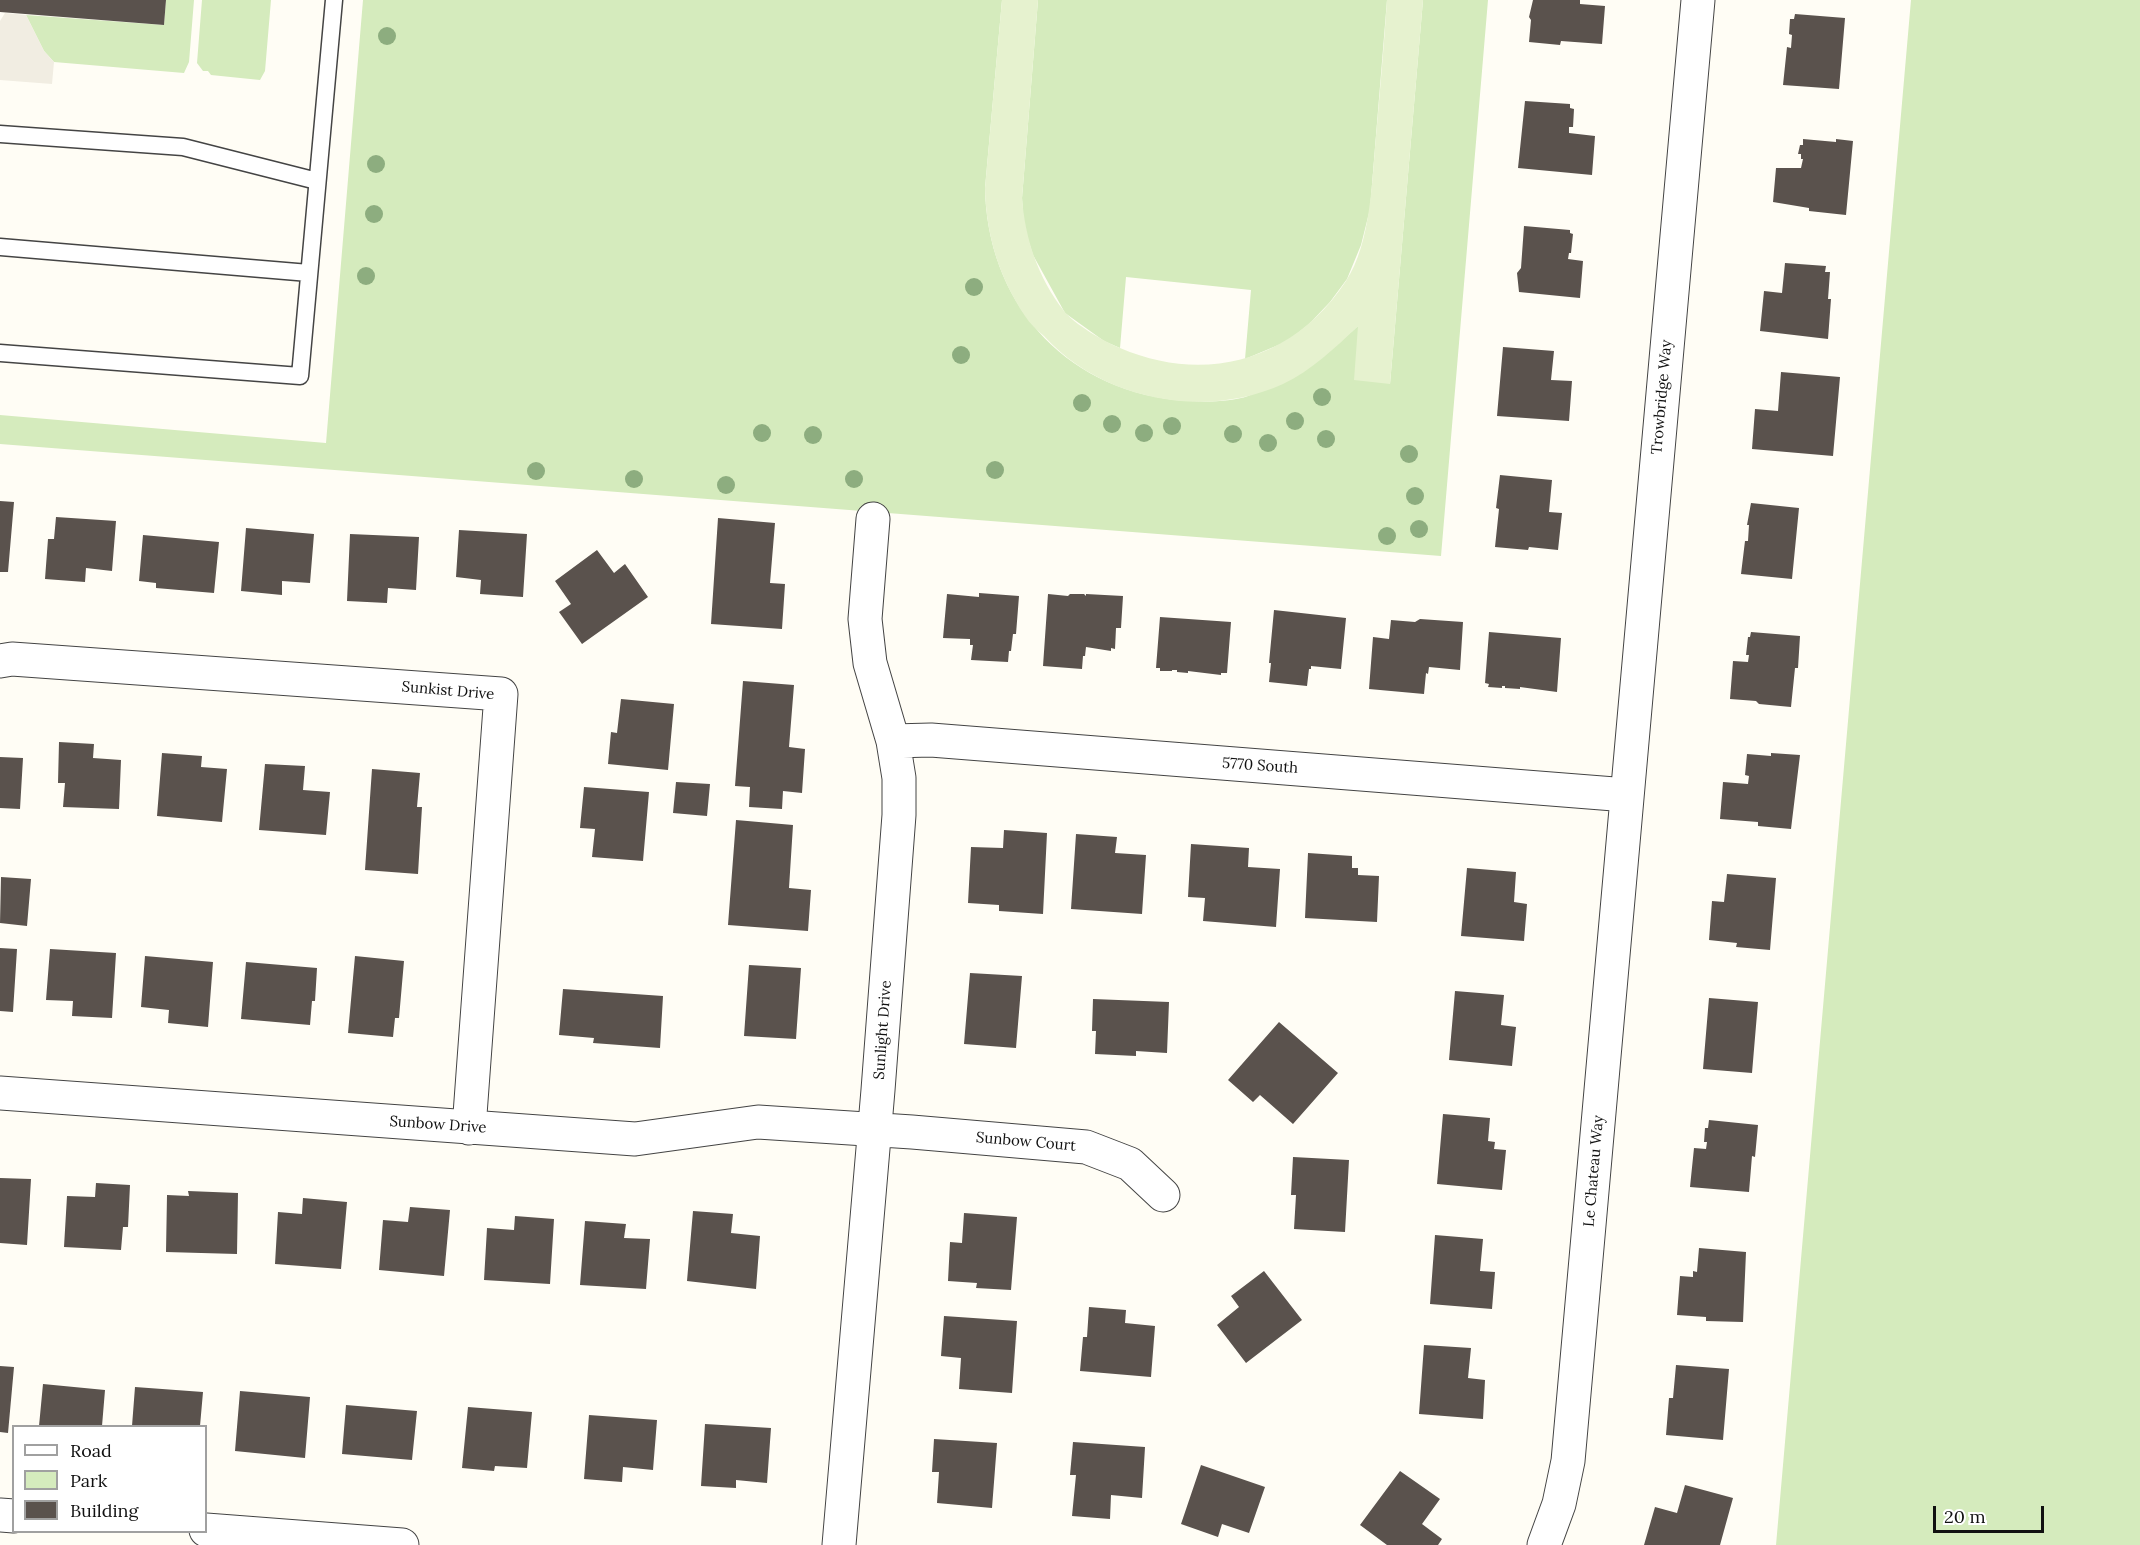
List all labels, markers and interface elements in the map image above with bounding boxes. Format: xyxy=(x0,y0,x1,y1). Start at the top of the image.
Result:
street label: Trowbridge Way xyxy=(1648,339,1676,455)
street label: Sunkist Drive xyxy=(401,678,495,704)
street label: 5770 South xyxy=(1221,754,1299,778)
street label: Sunlight Drive xyxy=(871,980,895,1080)
street label: Sunbow Drive xyxy=(389,1113,487,1137)
street label: Le Chateau Way xyxy=(1580,1114,1608,1228)
street label: Sunbow Court xyxy=(975,1129,1077,1155)
legend xyxy=(12,1425,207,1533)
text: Road xyxy=(70,1439,112,1462)
text: Park xyxy=(70,1469,107,1492)
scale bar xyxy=(1936,1494,2047,1532)
text: Building xyxy=(70,1499,138,1522)
text: 20 m xyxy=(1944,1505,1986,1528)

